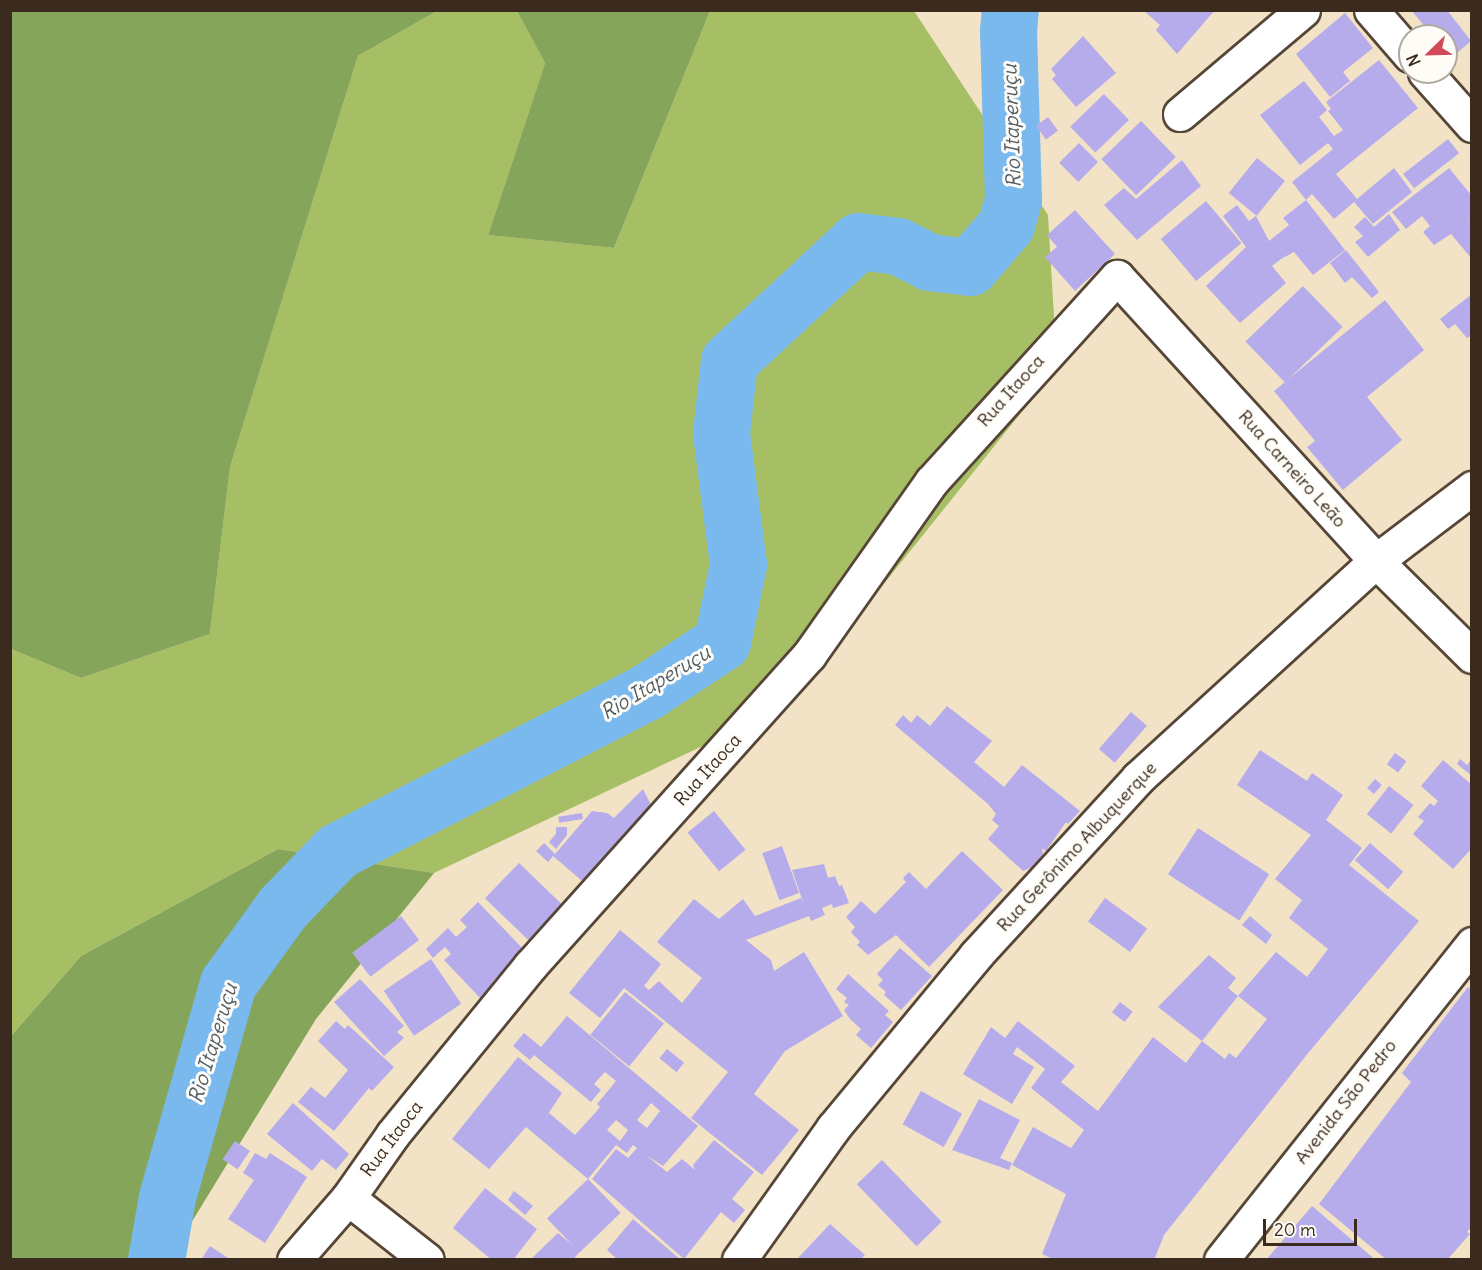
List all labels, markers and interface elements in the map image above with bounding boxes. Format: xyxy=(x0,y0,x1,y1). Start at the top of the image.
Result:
north arrow xyxy=(1398,24,1458,84)
text: N xyxy=(1402,51,1425,69)
water label: Rio Itaperuçu xyxy=(997,64,1025,188)
street label: Rua Itaoca xyxy=(973,351,1049,431)
street label: Rua Carneiro Leão xyxy=(1234,406,1350,532)
water label: Rio Itaperuçu xyxy=(596,640,714,724)
street label: Rua Itaoca xyxy=(670,730,746,810)
street label: Rua Gerônimo Albuquerque xyxy=(993,758,1161,936)
water label: Rio Itaperuçu xyxy=(182,980,242,1106)
street label: Avenida São Pedro xyxy=(1291,1036,1401,1168)
street label: Rua Itaoca xyxy=(356,1097,428,1181)
scale bar xyxy=(1266,1207,1360,1245)
text: 20 m xyxy=(1274,1218,1316,1241)

